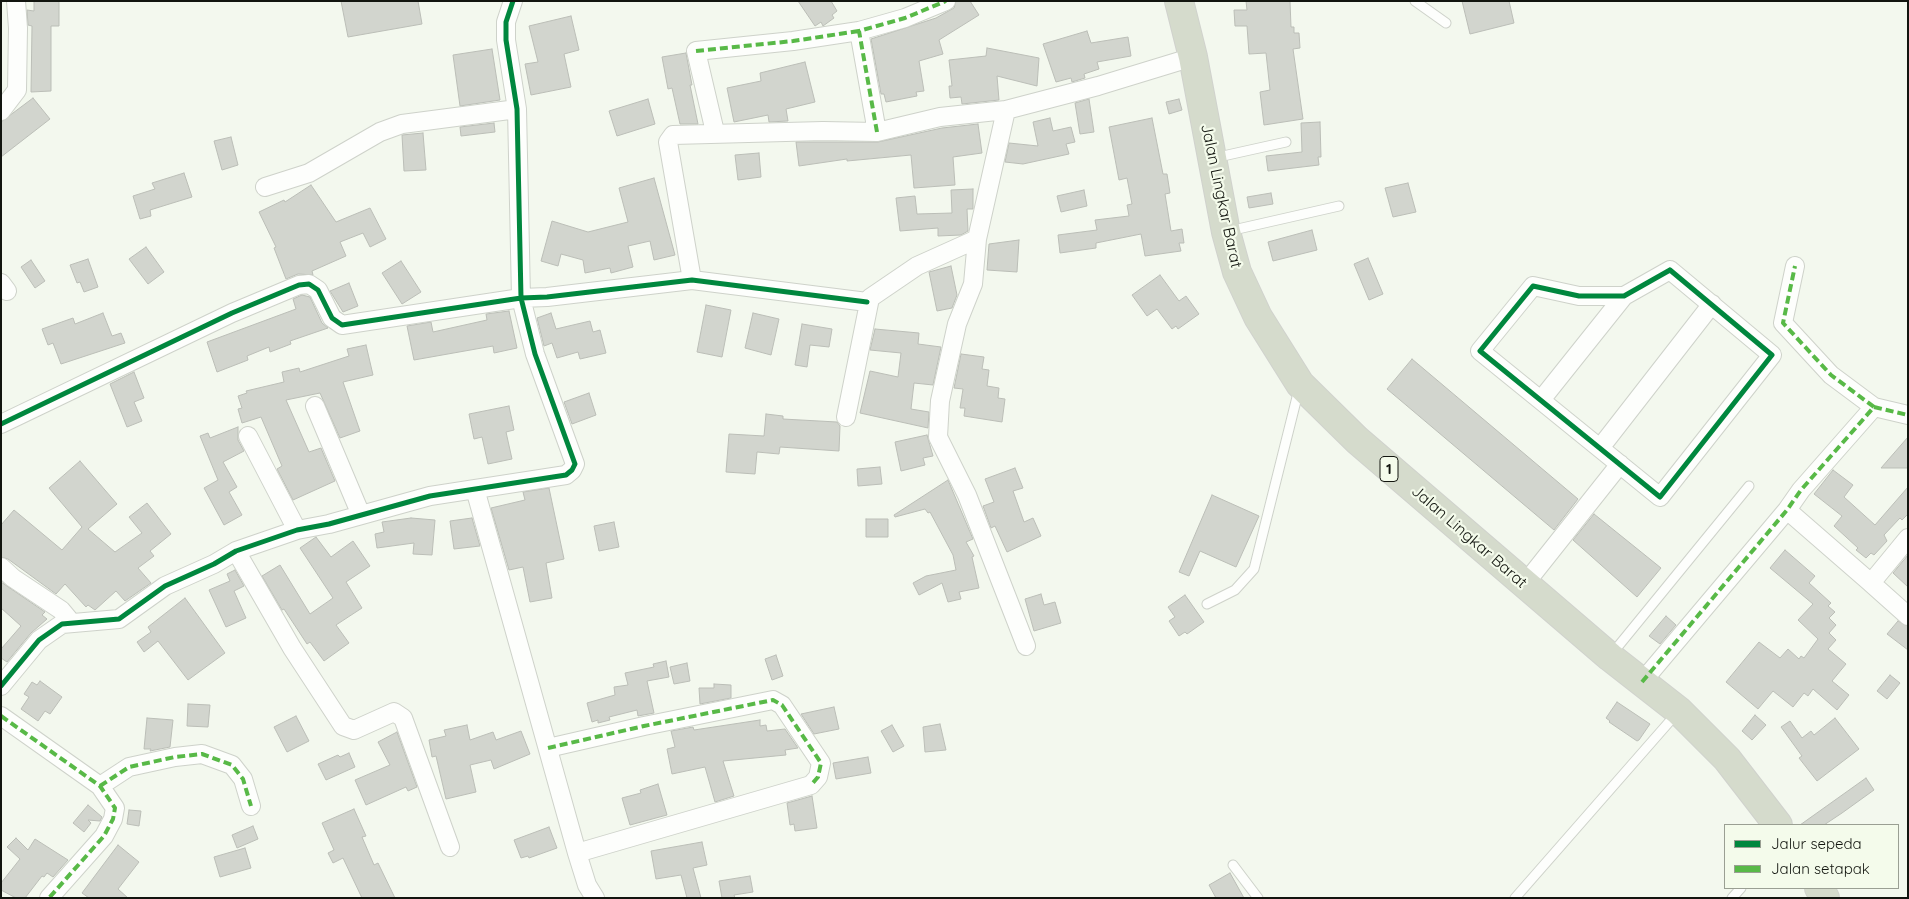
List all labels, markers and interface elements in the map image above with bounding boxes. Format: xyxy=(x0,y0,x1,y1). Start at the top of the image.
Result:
street label: Jalan Lingkar Barat xyxy=(1196,122,1246,270)
road number: 1 xyxy=(1380,456,1398,482)
street label: Jalan Lingkar Barat xyxy=(1407,482,1531,592)
legend xyxy=(1724,824,1899,889)
text: Jalur sepeda xyxy=(1771,834,1862,853)
text: Jalan setapak xyxy=(1771,859,1870,878)

